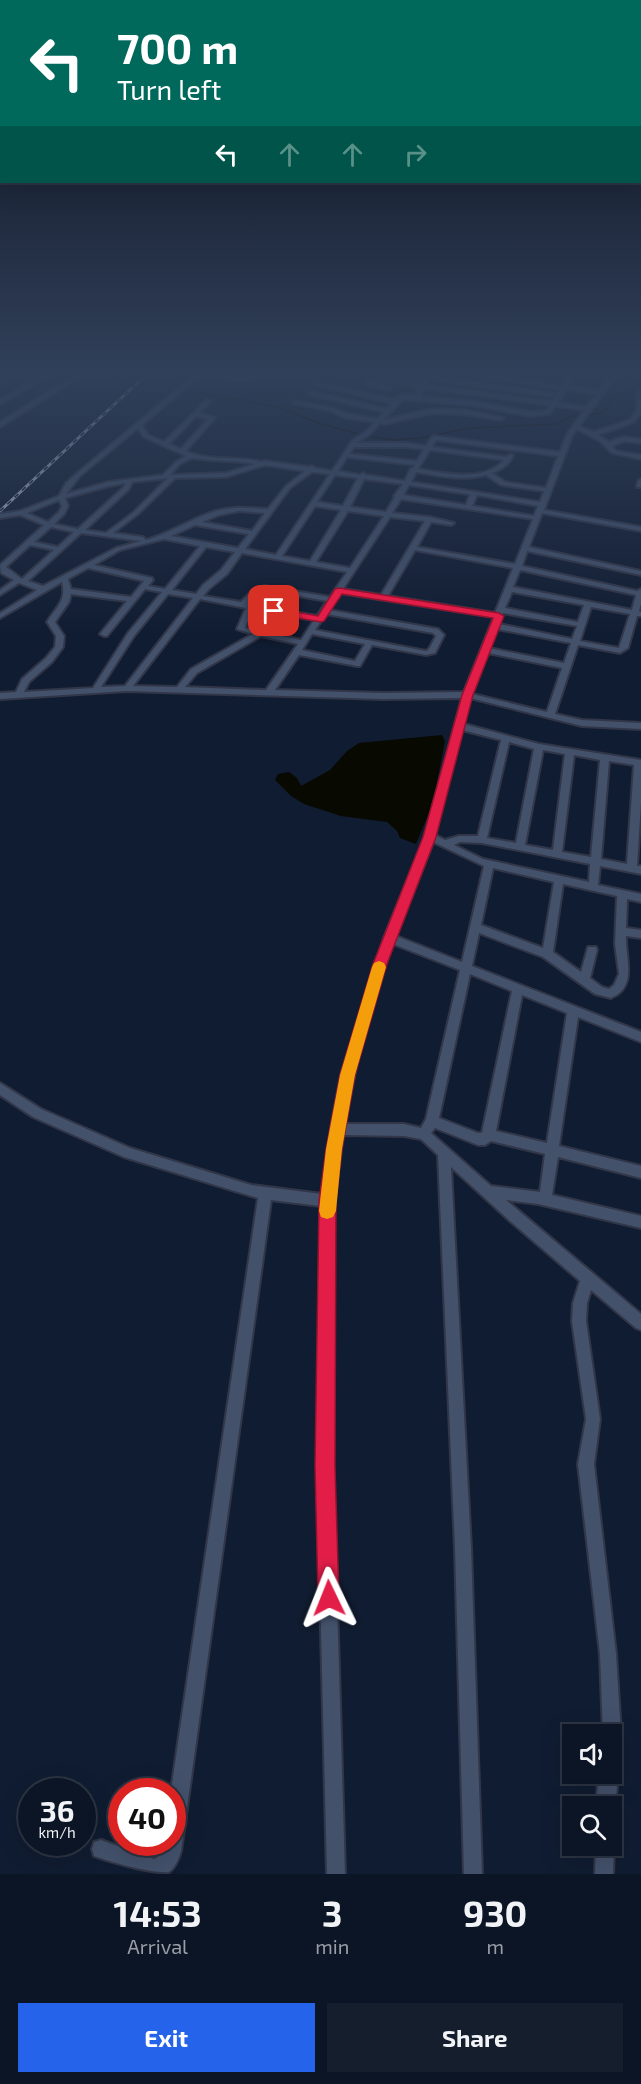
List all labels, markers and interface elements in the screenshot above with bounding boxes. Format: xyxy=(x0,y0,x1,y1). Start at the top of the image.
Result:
text: 700 m xyxy=(117,22,238,72)
icon: left xyxy=(18,24,96,102)
text: Turn left xyxy=(117,73,221,105)
icon: left xyxy=(210,138,243,171)
icon: ahead xyxy=(273,138,306,171)
icon: ahead xyxy=(336,138,369,171)
icon: right xyxy=(399,138,432,171)
pin xyxy=(248,585,299,636)
icon: arrive xyxy=(257,594,290,627)
position arrow xyxy=(297,1566,361,1630)
map controls xyxy=(562,1724,622,1856)
button: sound xyxy=(562,1724,622,1784)
speed limit sign: 40 xyxy=(108,1778,186,1856)
text: 36 xyxy=(40,1792,74,1828)
button: search xyxy=(562,1796,622,1856)
text: km/h xyxy=(38,1823,76,1841)
text: 14:53 xyxy=(114,1891,202,1934)
text: 3 xyxy=(322,1891,343,1934)
text: 930 xyxy=(463,1891,527,1934)
text: Arrival xyxy=(127,1934,188,1958)
text: min xyxy=(315,1934,349,1958)
text: m xyxy=(486,1934,504,1958)
button: Exit xyxy=(18,2003,315,2072)
button: Share xyxy=(327,2003,623,2072)

